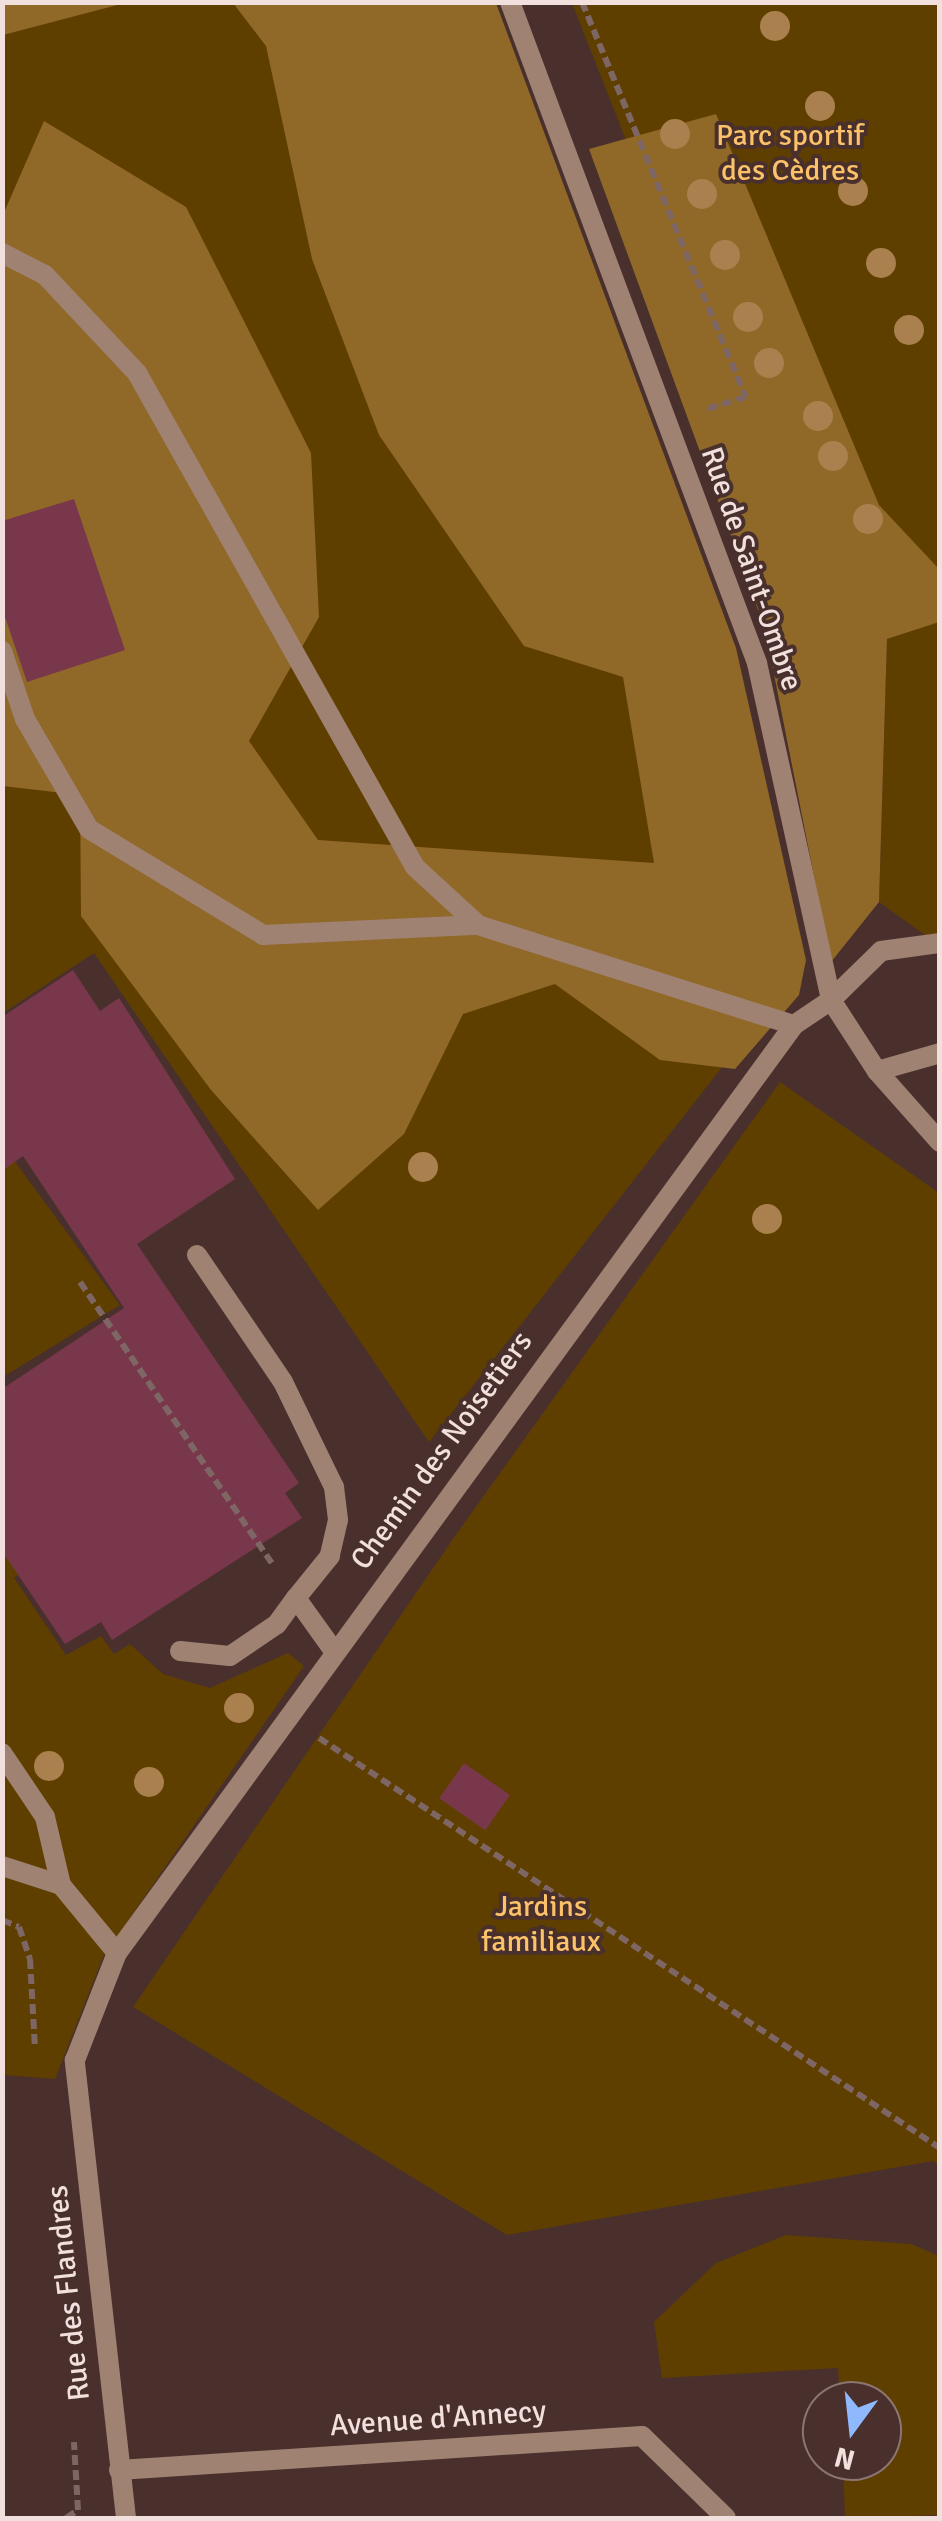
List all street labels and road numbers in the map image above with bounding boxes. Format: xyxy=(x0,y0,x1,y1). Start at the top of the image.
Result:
street label: Rue de Saint-Ombre xyxy=(692,442,810,696)
street label: Chemin des Noisetiers xyxy=(344,1325,540,1577)
street label: Rue des Flandres xyxy=(40,2183,98,2403)
street label: Avenue d'Annecy xyxy=(329,2393,547,2445)

